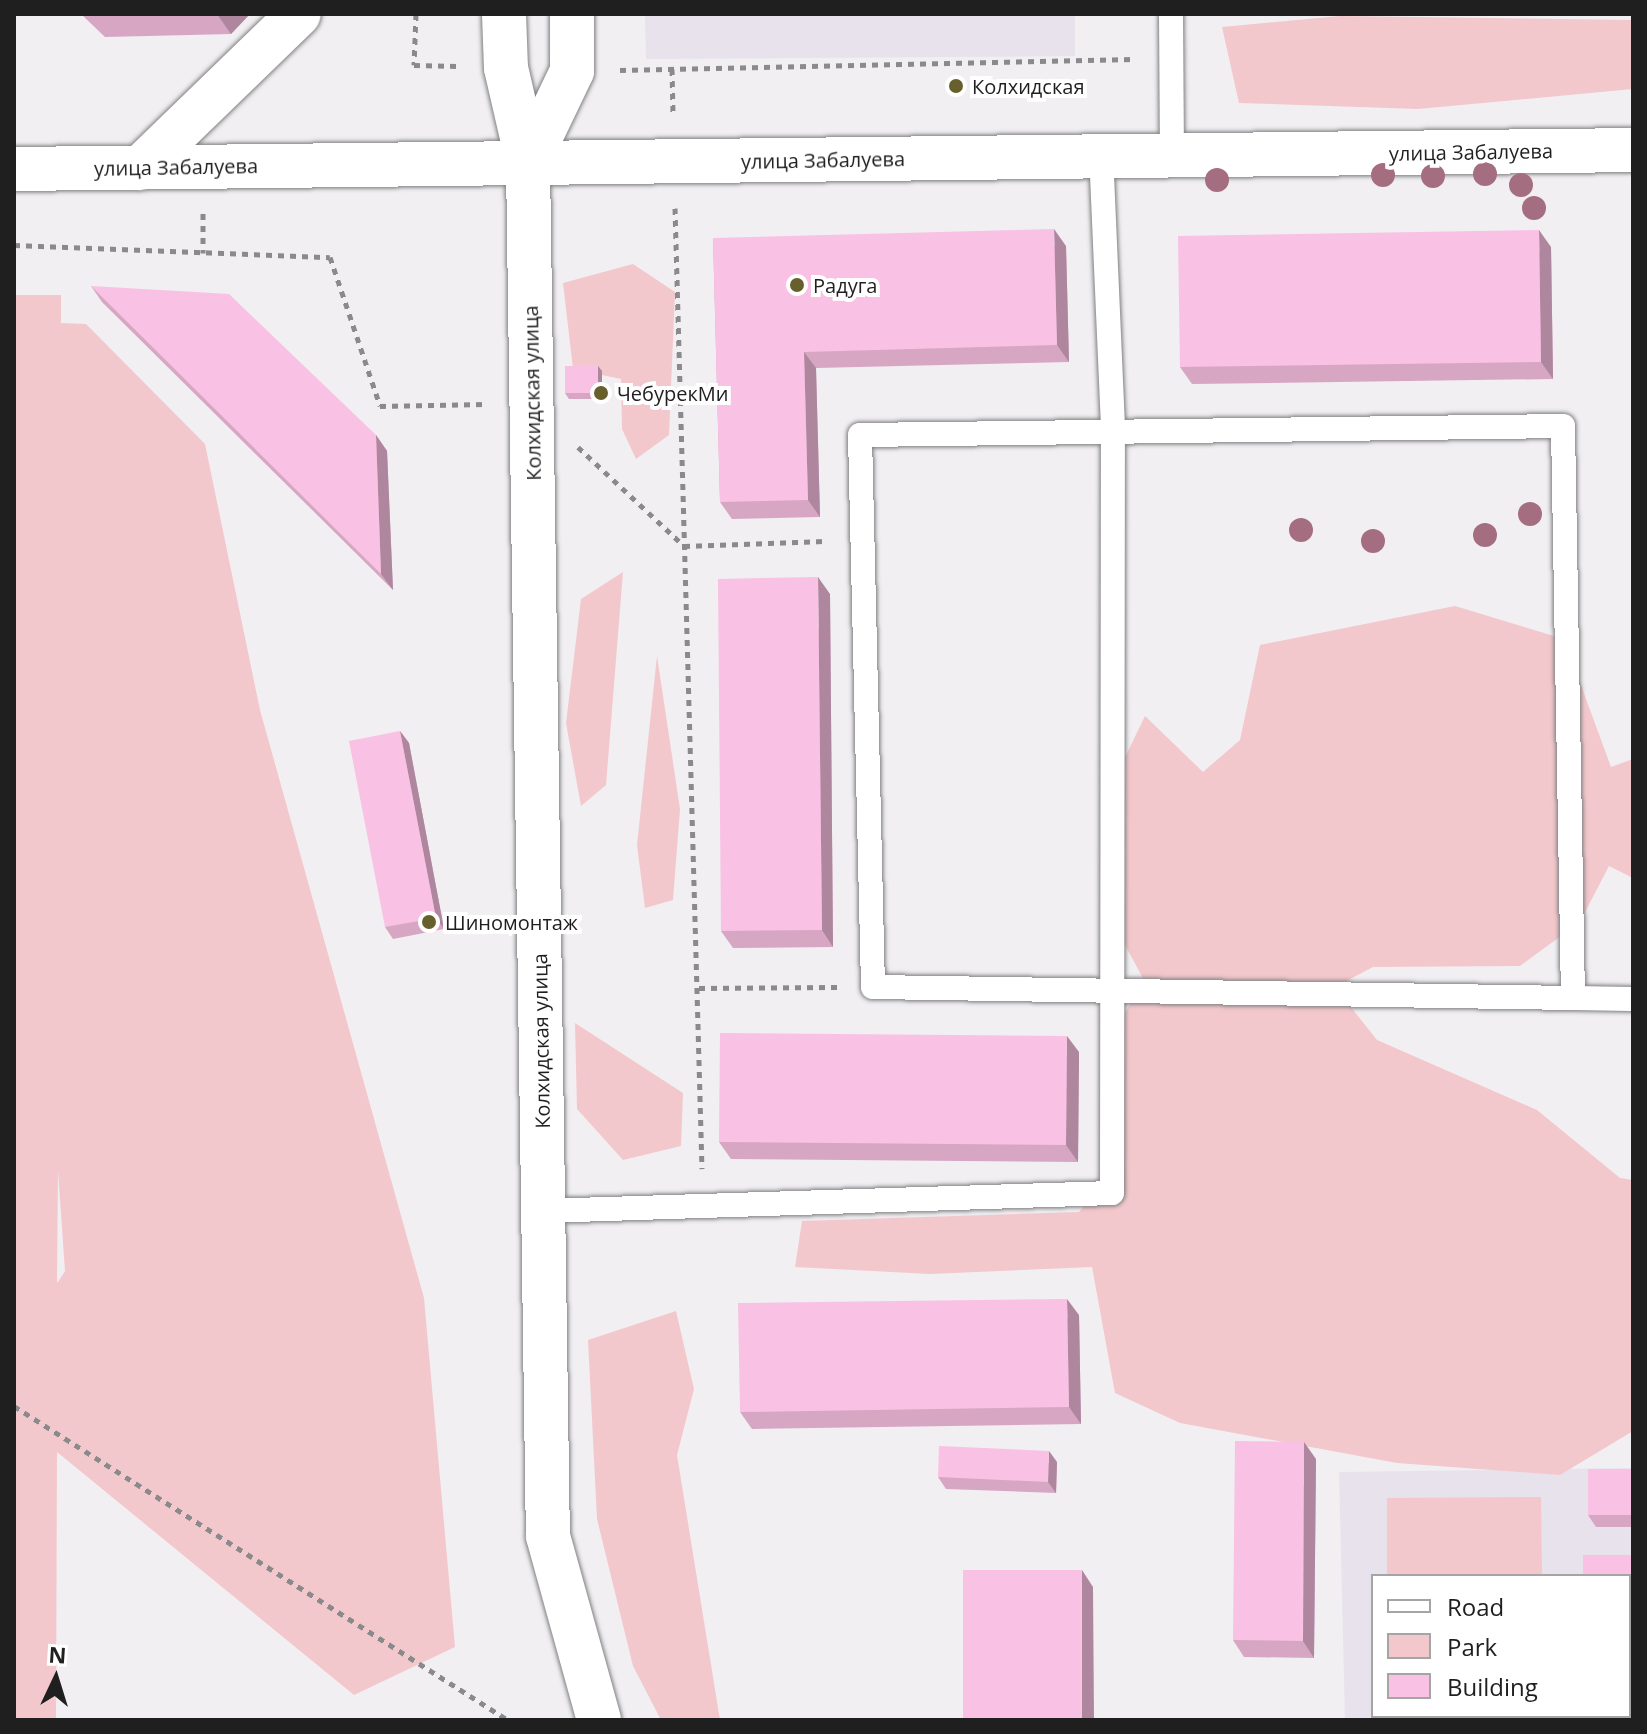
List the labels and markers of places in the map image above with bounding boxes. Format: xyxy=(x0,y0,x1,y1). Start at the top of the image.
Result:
place label: Колхидская xyxy=(972,74,1084,98)
marker: Колхидская xyxy=(947,77,965,95)
place label: Радуга xyxy=(813,273,877,297)
marker: Радуга xyxy=(788,276,806,294)
place label: ЧебурекМи xyxy=(617,381,729,405)
marker: ЧебурекМи xyxy=(592,384,610,402)
place label: Шиномонтаж xyxy=(445,910,578,934)
marker: Шиномонтаж xyxy=(420,913,438,931)

